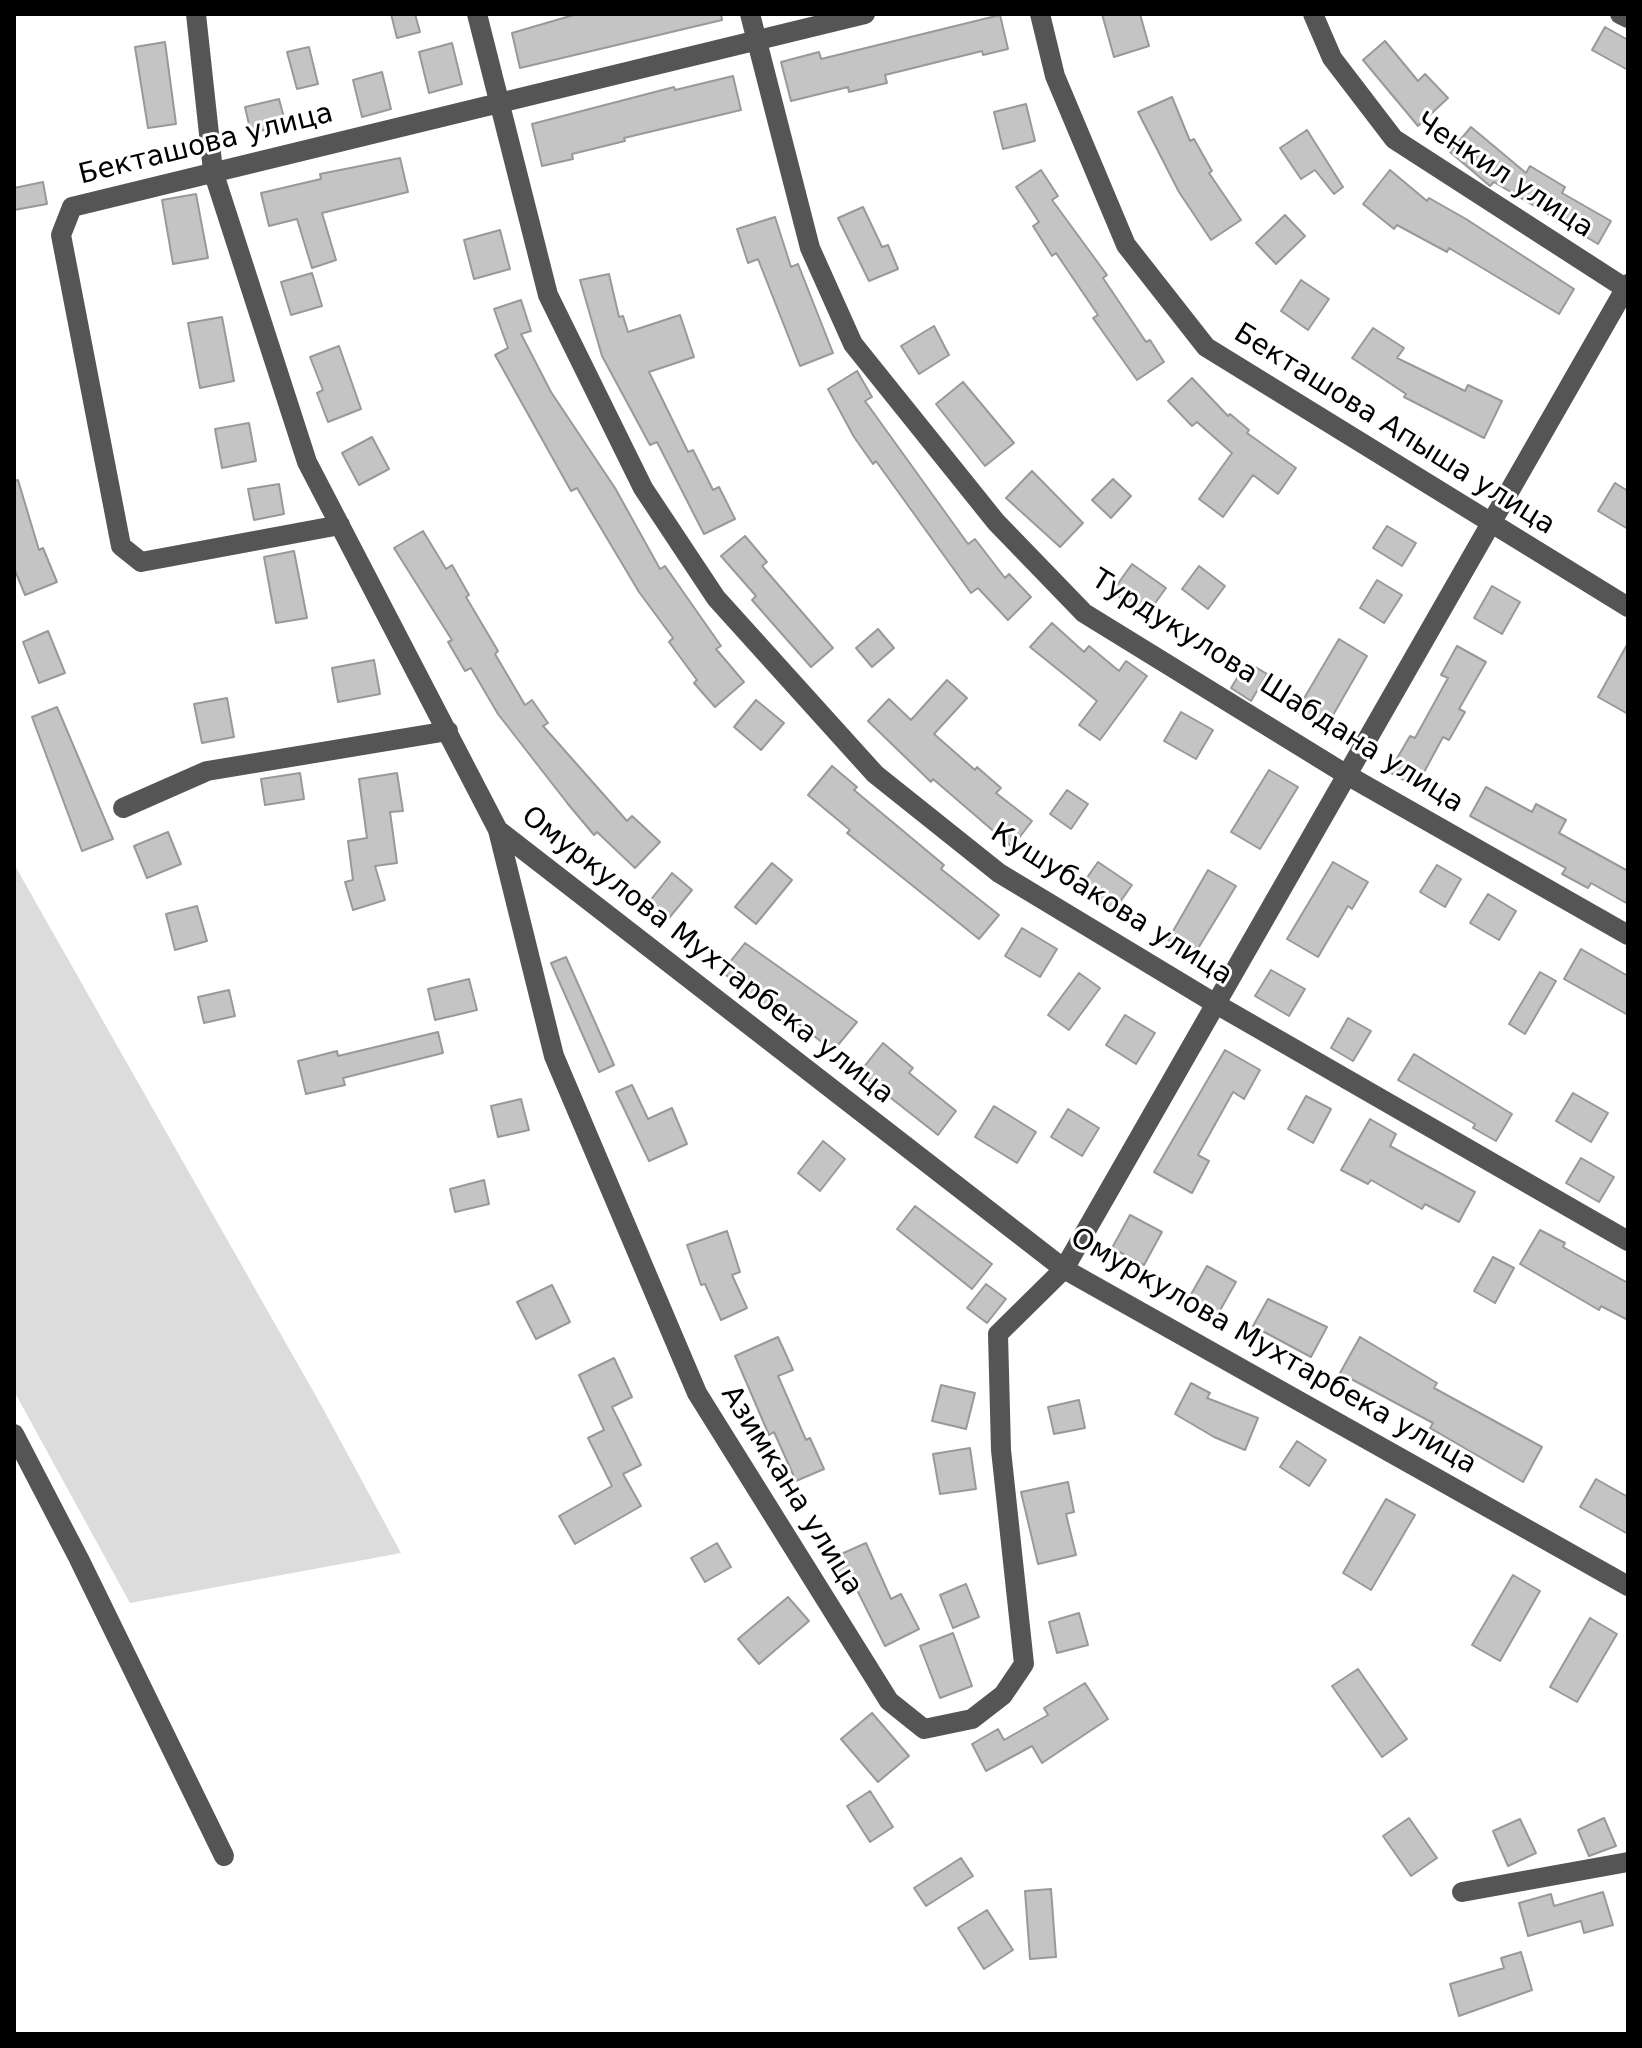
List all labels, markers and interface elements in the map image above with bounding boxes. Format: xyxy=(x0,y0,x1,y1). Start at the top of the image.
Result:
street label: Бекташова улица xyxy=(75,97,337,193)
street label: Ченкил улица xyxy=(1409,106,1599,246)
street label: Бекташова Апыша улица xyxy=(1227,317,1561,543)
street label: Турдукулова Шабдана улица xyxy=(1085,563,1469,821)
street label: Омуркулова Мухтарбека улица xyxy=(514,800,900,1112)
street label: Кушубакова улица xyxy=(984,817,1238,993)
street label: Омуркулова Мухтарбека улица xyxy=(1064,1222,1482,1482)
street label: Азимкана улица xyxy=(713,1380,869,1602)

